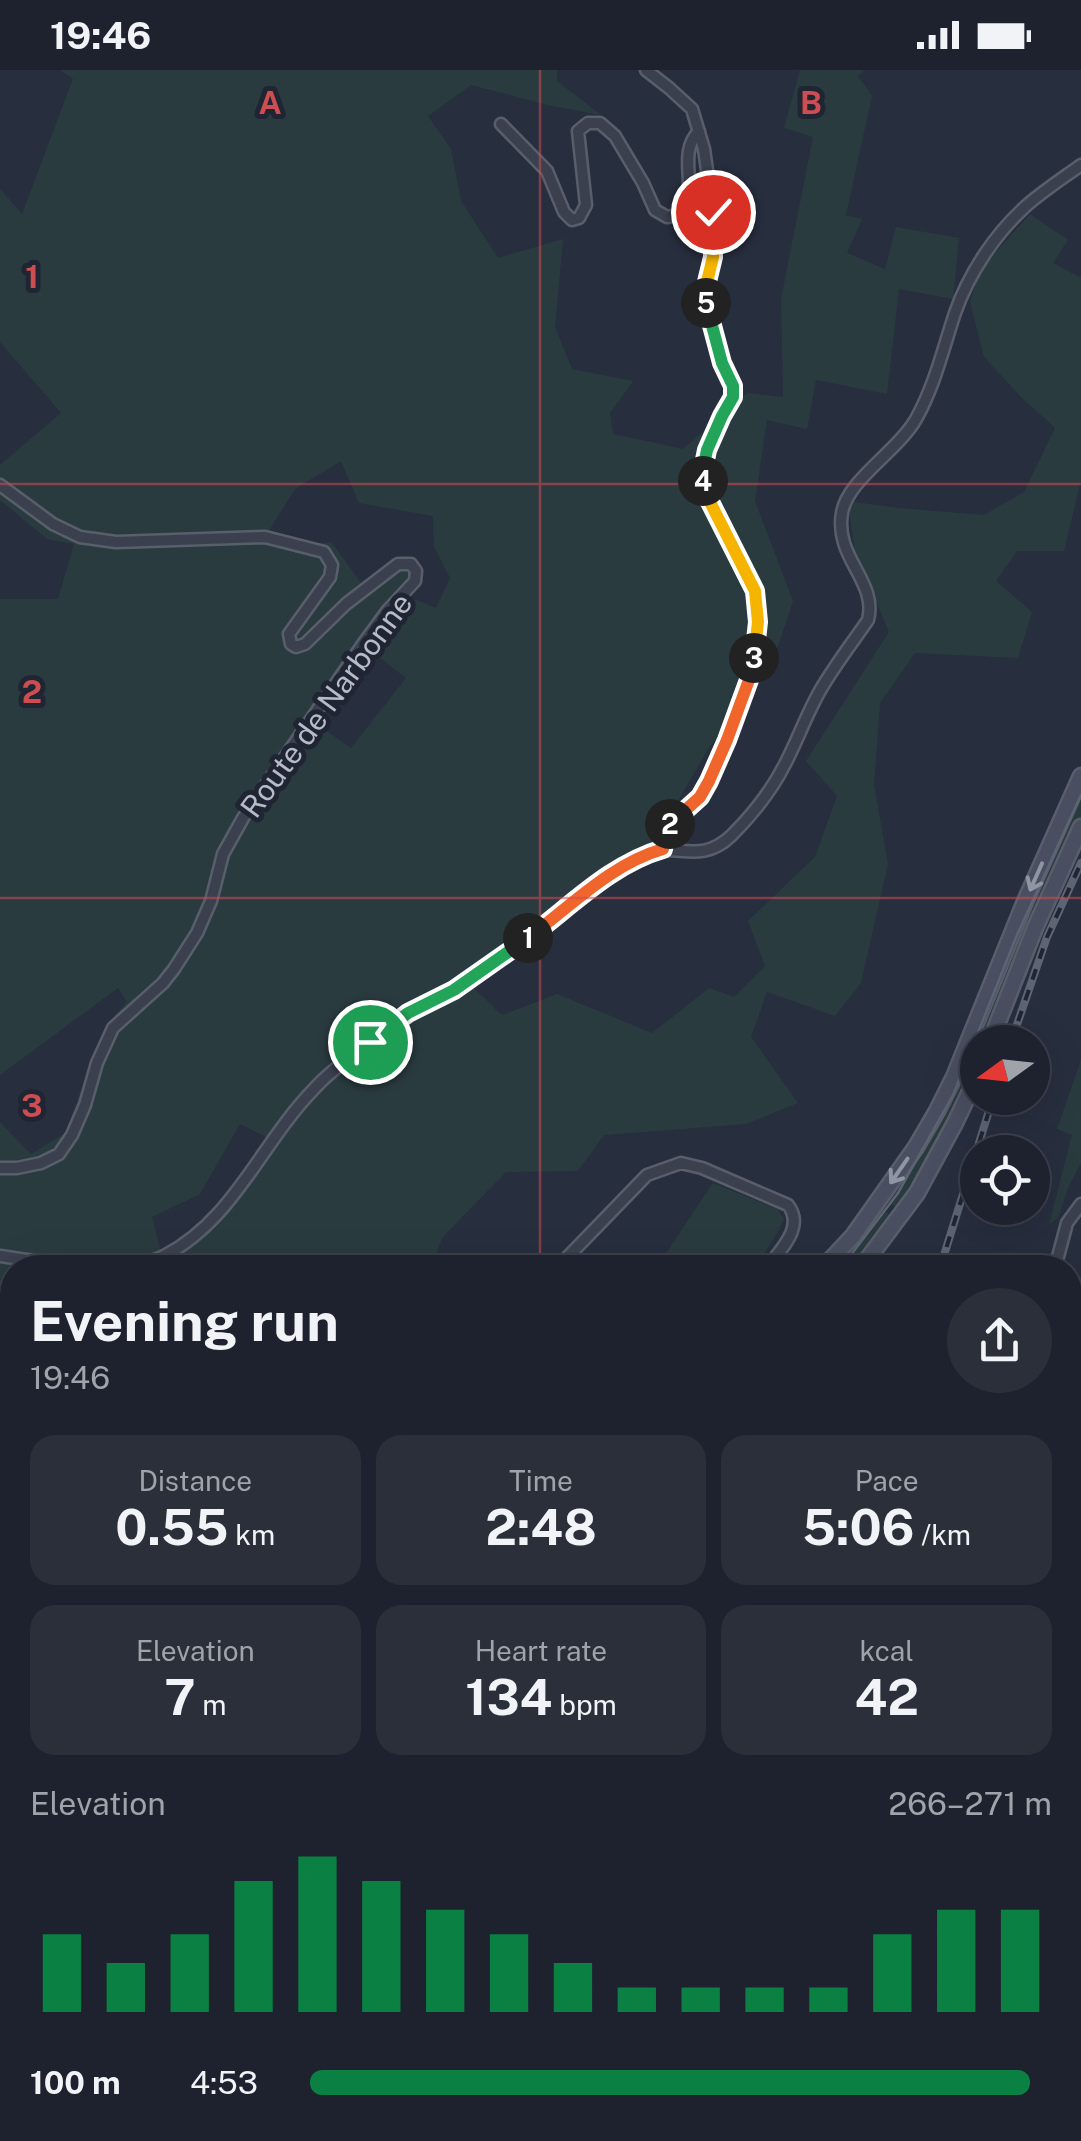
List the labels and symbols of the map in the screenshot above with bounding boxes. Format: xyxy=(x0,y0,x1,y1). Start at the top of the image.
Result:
text: A xyxy=(258,84,282,121)
text: B xyxy=(800,84,822,121)
pin xyxy=(671,170,756,255)
text: 1 xyxy=(25,258,39,295)
pin: 5 xyxy=(681,278,731,328)
pin: 4 xyxy=(678,456,728,506)
street label: Route de Narbonne xyxy=(233,586,419,824)
pin: 3 xyxy=(729,633,779,683)
text: 2 xyxy=(22,673,42,710)
pin: 2 xyxy=(645,799,695,849)
one-way arrow xyxy=(1026,861,1044,892)
pin: 1 xyxy=(503,913,553,963)
pin xyxy=(328,1000,413,1085)
north arrow xyxy=(960,1025,1050,1115)
text: 3 xyxy=(21,1087,43,1124)
one-way arrow xyxy=(889,1157,910,1184)

